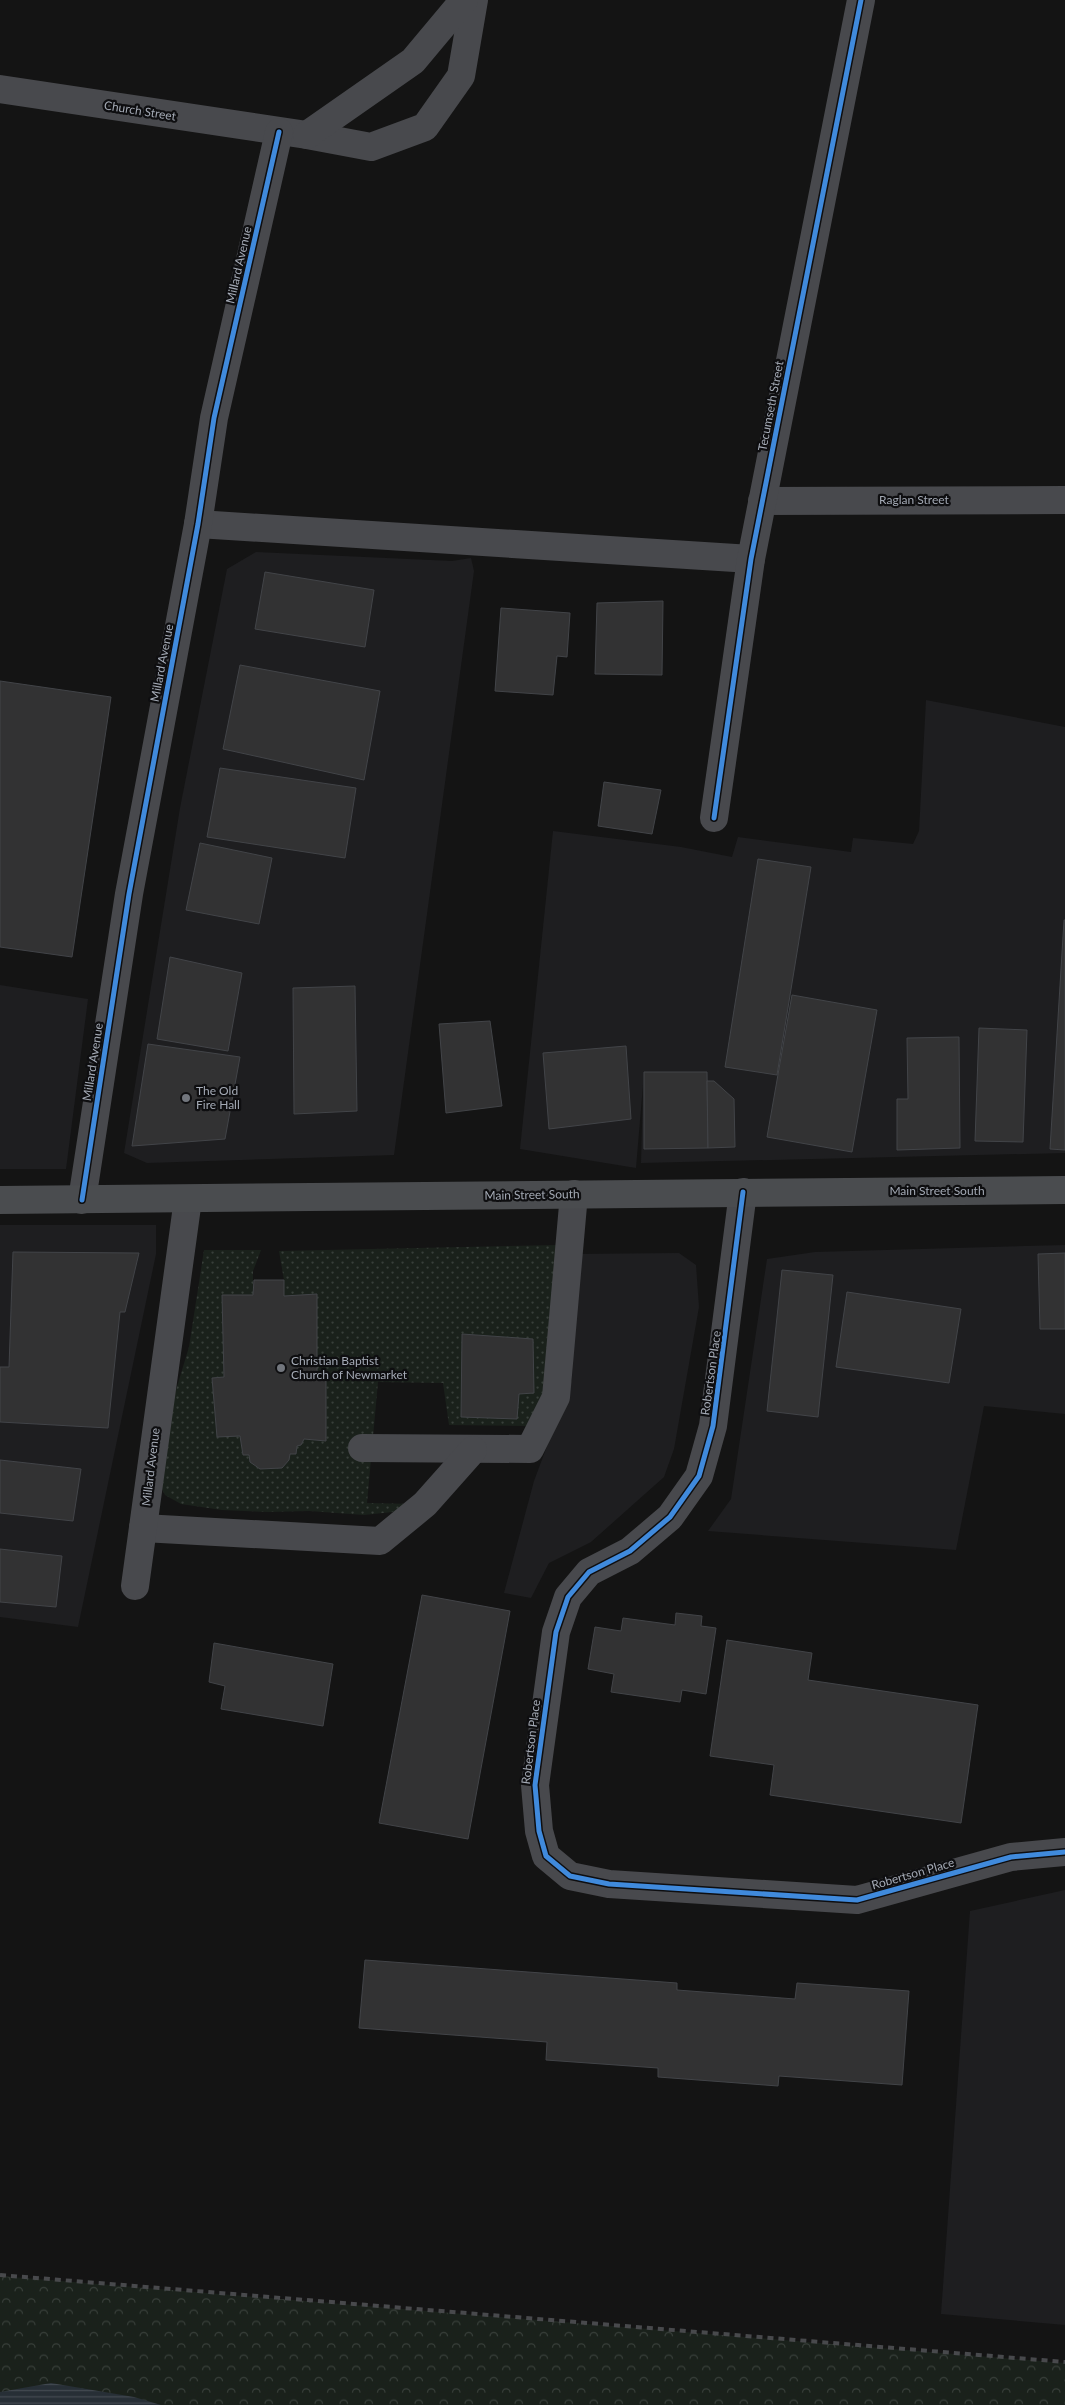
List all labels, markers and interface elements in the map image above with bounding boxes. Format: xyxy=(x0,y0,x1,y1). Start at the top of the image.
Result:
street label: Church Street xyxy=(103,97,178,124)
street label: Millard Avenue xyxy=(222,225,255,305)
street label: Tecumseth Street xyxy=(754,359,787,452)
street label: Raglan Street xyxy=(879,492,950,507)
street label: Millard Avenue xyxy=(147,623,176,703)
street label: Millard Avenue xyxy=(79,1022,106,1102)
place label: The Old Fire Hall xyxy=(196,1083,240,1112)
marker: The Old Fire Hall xyxy=(180,1092,192,1104)
street label: Main Street South xyxy=(889,1183,985,1198)
street label: Main Street South xyxy=(484,1186,580,1203)
street label: Robertson Place xyxy=(697,1330,724,1416)
place label: Christian Baptist Church of Newmarket xyxy=(291,1353,408,1382)
marker: Christian Baptist Church of Newmarket xyxy=(275,1362,287,1374)
street label: Millard Avenue xyxy=(138,1427,163,1507)
street label: Robertson Place xyxy=(518,1699,543,1785)
street label: Robertson Place xyxy=(870,1855,956,1892)

